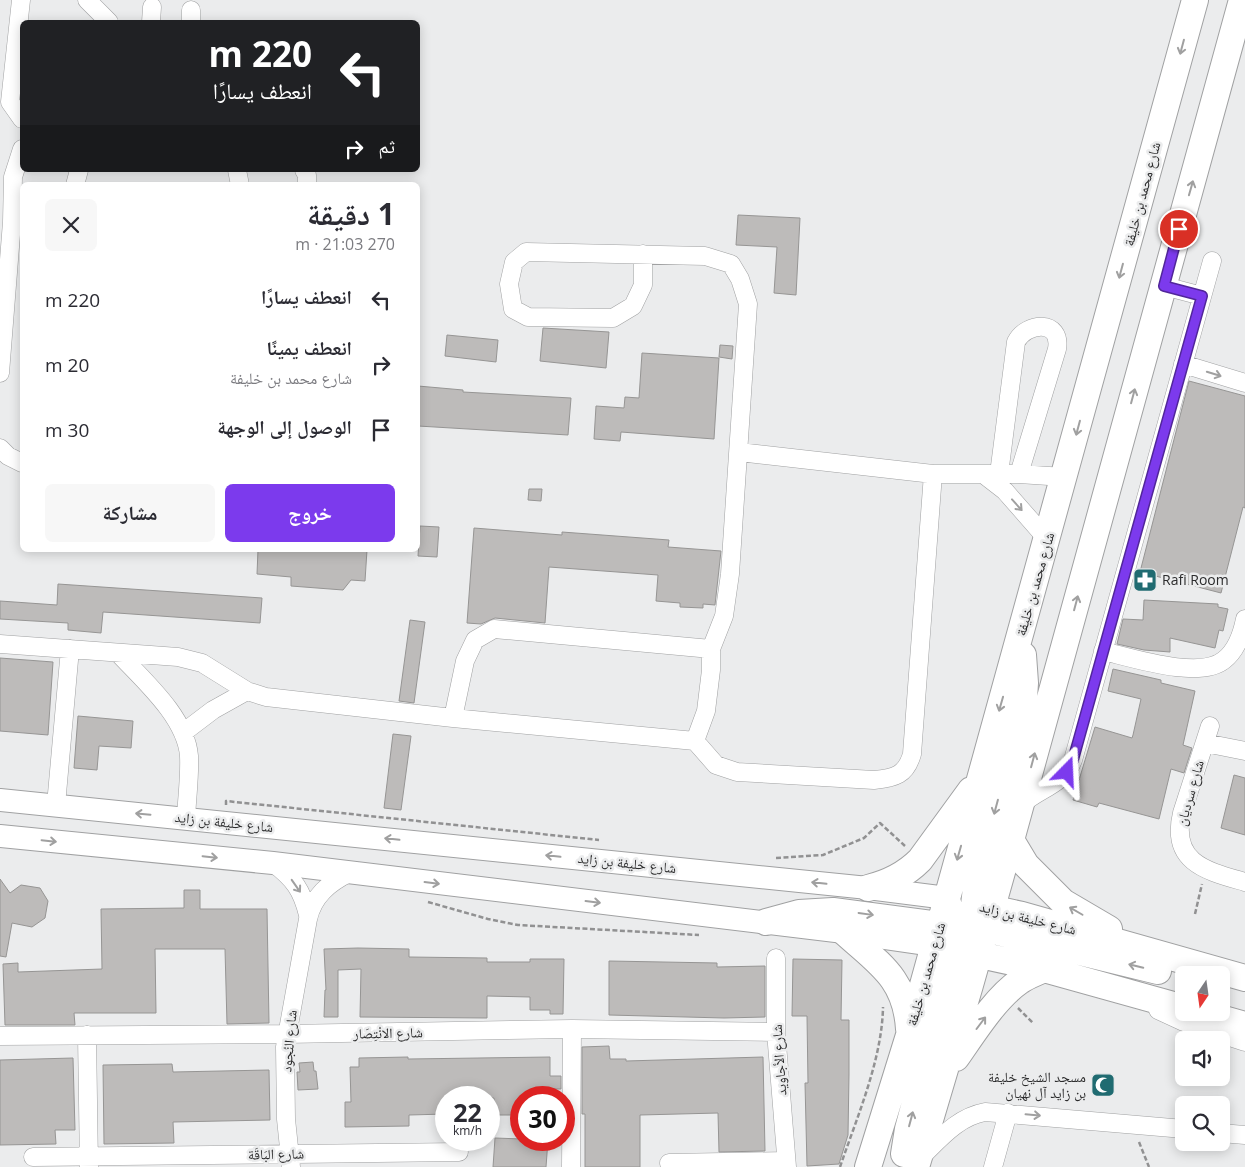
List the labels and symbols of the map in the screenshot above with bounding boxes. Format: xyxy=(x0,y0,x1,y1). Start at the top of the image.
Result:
one-way arrow xyxy=(1177,39,1187,55)
street label: شارع محمد بن خليفة xyxy=(1119,140,1165,248)
one-way arrow xyxy=(1186,181,1196,197)
pin xyxy=(1158,208,1200,250)
one-way arrow xyxy=(1115,263,1125,279)
one-way arrow xyxy=(1206,369,1222,379)
one-way arrow xyxy=(1129,388,1139,404)
one-way arrow xyxy=(1072,419,1082,435)
one-way arrow xyxy=(1011,498,1023,511)
street label: شارع محمد بن خليفة xyxy=(1011,530,1059,638)
pharmacy icon: Rafi Room xyxy=(1132,567,1158,593)
place label: Rafi Room xyxy=(1162,570,1229,589)
one-way arrow xyxy=(1072,595,1082,611)
one-way arrow xyxy=(996,696,1006,712)
position arrow xyxy=(1040,745,1092,797)
one-way arrow xyxy=(1029,752,1038,768)
street label: شارع سرديان xyxy=(1171,758,1209,828)
one-way arrow xyxy=(991,799,1000,815)
street label: شارع خليفة بن زايد xyxy=(174,807,274,837)
one-way arrow xyxy=(135,809,151,818)
one-way arrow xyxy=(384,834,400,844)
one-way arrow xyxy=(40,836,56,846)
one-way arrow xyxy=(954,844,964,860)
street label: شارع خليفة بن زايد xyxy=(577,848,677,878)
one-way arrow xyxy=(546,851,562,861)
one-way arrow xyxy=(202,852,218,862)
one-way arrow xyxy=(424,878,440,888)
one-way arrow xyxy=(812,878,828,888)
one-way arrow xyxy=(291,879,301,893)
street label: شارع خليفة بن زايد xyxy=(978,896,1078,940)
one-way arrow xyxy=(585,897,601,907)
one-way arrow xyxy=(1070,905,1084,915)
one-way arrow xyxy=(858,910,874,920)
street label: شارع محمد بن خليفة xyxy=(902,920,950,1028)
one-way arrow xyxy=(1129,961,1145,970)
north arrow xyxy=(1175,966,1230,1021)
street label: شارع النُجود xyxy=(276,1009,302,1073)
one-way arrow xyxy=(975,1017,986,1030)
street label: شارع الانْتِصَار xyxy=(352,1022,423,1044)
street label: شارع الأجاويد xyxy=(767,1024,791,1096)
place label: مسجد الشيخ خليفة بن زايد آل نهيان xyxy=(988,1067,1086,1102)
mosque icon: مسجد الشيخ خليفة بن زايد آل نهيان xyxy=(1090,1072,1116,1098)
speed limit sign: 30 xyxy=(510,1086,575,1151)
one-way arrow xyxy=(1025,1110,1041,1120)
one-way arrow xyxy=(907,1111,916,1127)
street label: شارع البَاقَة xyxy=(248,1144,304,1164)

